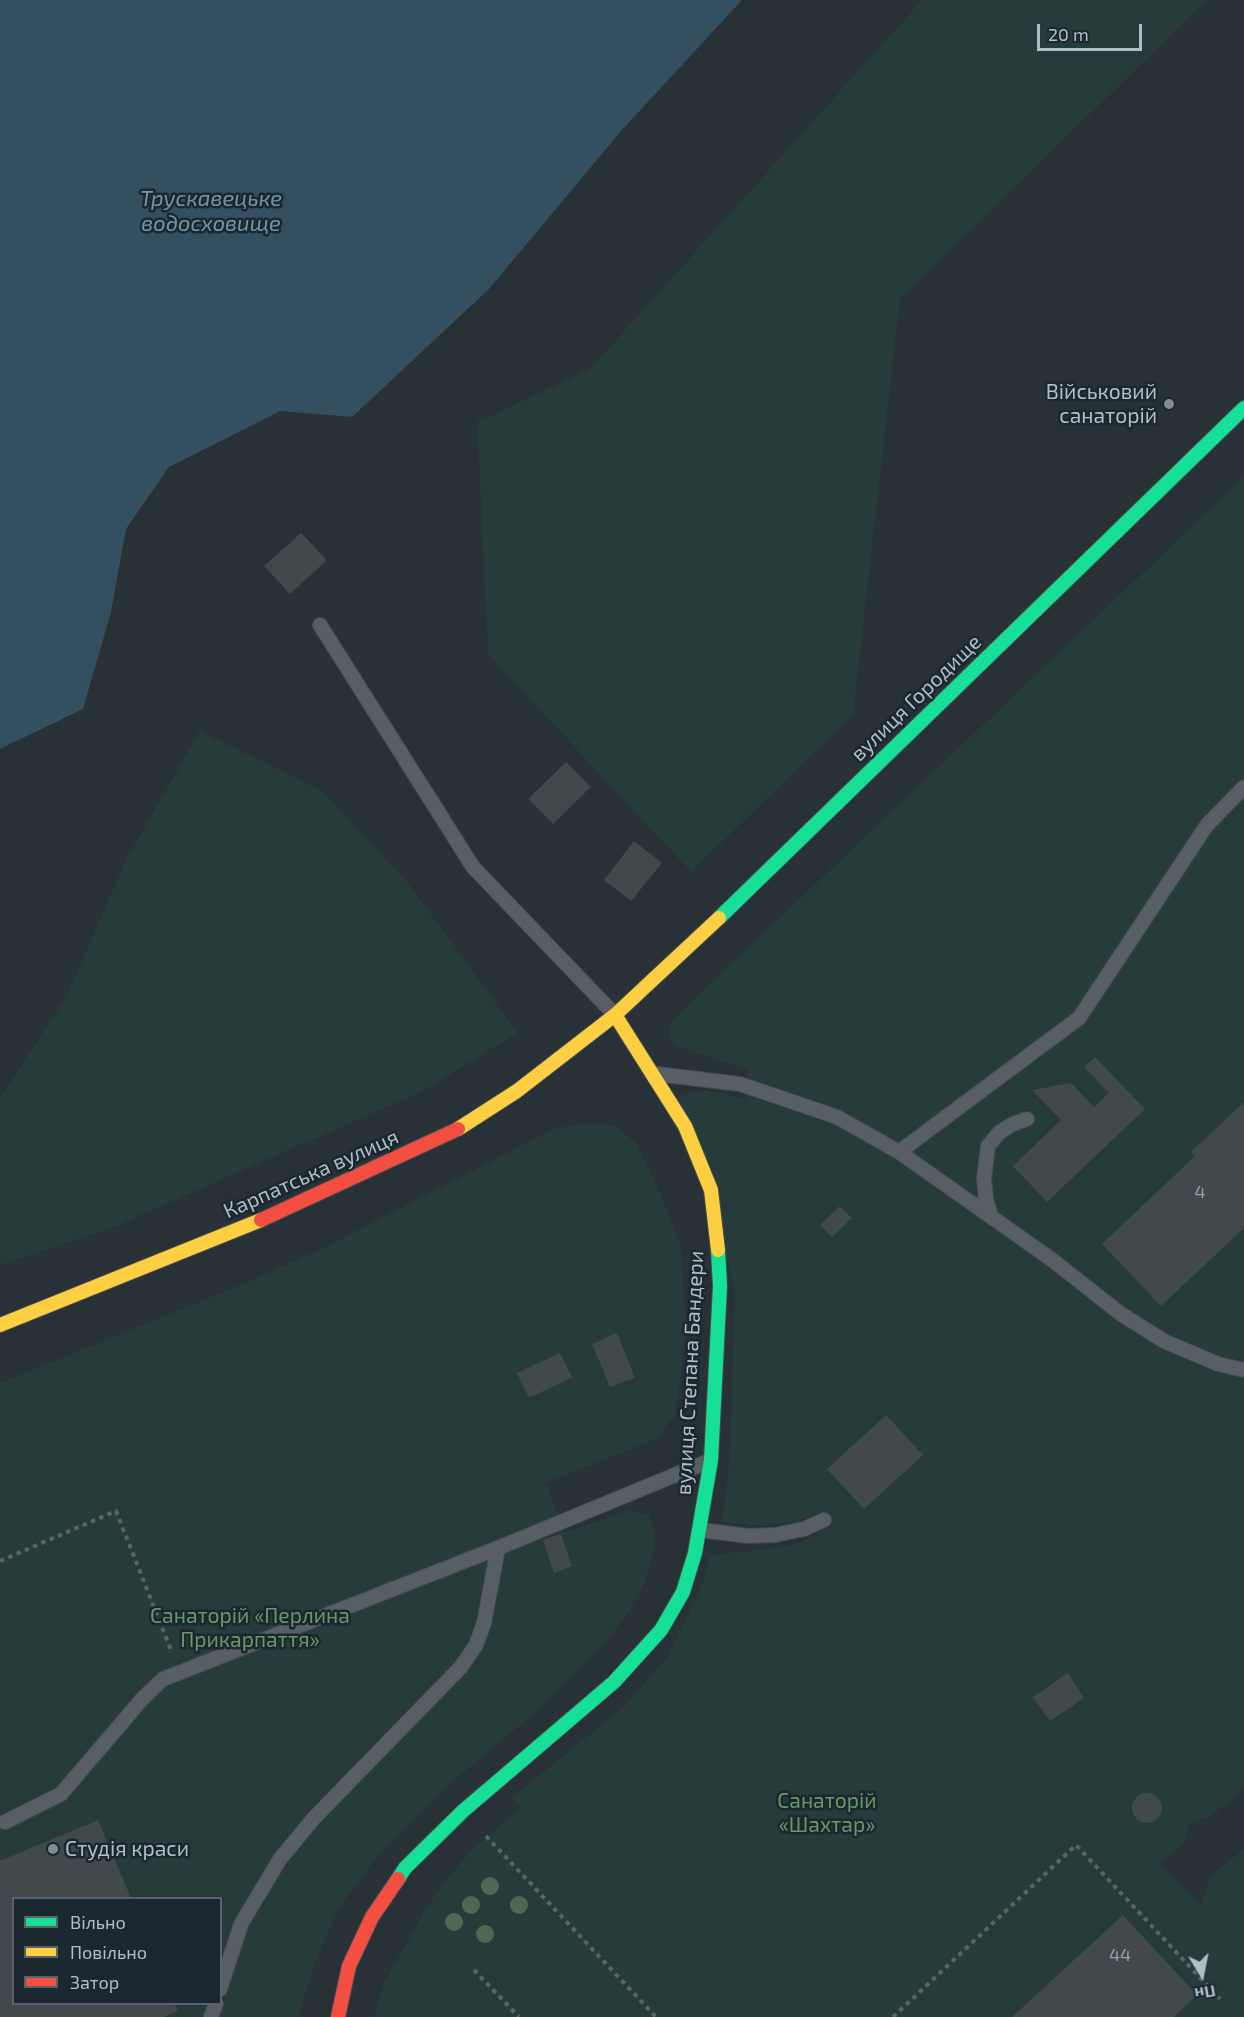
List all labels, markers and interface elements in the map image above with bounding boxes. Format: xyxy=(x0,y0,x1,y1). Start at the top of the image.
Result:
scale bar xyxy=(1040,12,1145,50)
text: 20 m xyxy=(1048,23,1089,45)
water label: Трускавецьке водосховище xyxy=(140,186,282,237)
place label: Військовий санаторій xyxy=(1046,379,1157,429)
marker: Військовий санаторій xyxy=(1162,397,1176,411)
street label: вулиця Городище xyxy=(846,629,986,767)
street label: Карпатська вулиця xyxy=(220,1124,402,1224)
house number: 4 xyxy=(1194,1181,1206,1203)
street label: вулиця Степана Бандери xyxy=(671,1250,709,1496)
park label: Санаторій «Перлина Прикарпаття» xyxy=(150,1603,350,1653)
park label: Санаторій «Шахтар» xyxy=(777,1788,877,1838)
place label: Студія краси xyxy=(65,1836,189,1862)
marker: Студія краси xyxy=(46,1842,60,1856)
legend xyxy=(12,1897,222,2005)
text: Вільно xyxy=(70,1911,126,1933)
text: Повільно xyxy=(70,1941,147,1963)
house number: 44 xyxy=(1109,1944,1131,1966)
north arrow xyxy=(1172,1945,1232,2005)
text: Затор xyxy=(70,1971,119,1993)
text: Пн xyxy=(1193,1982,1217,2004)

